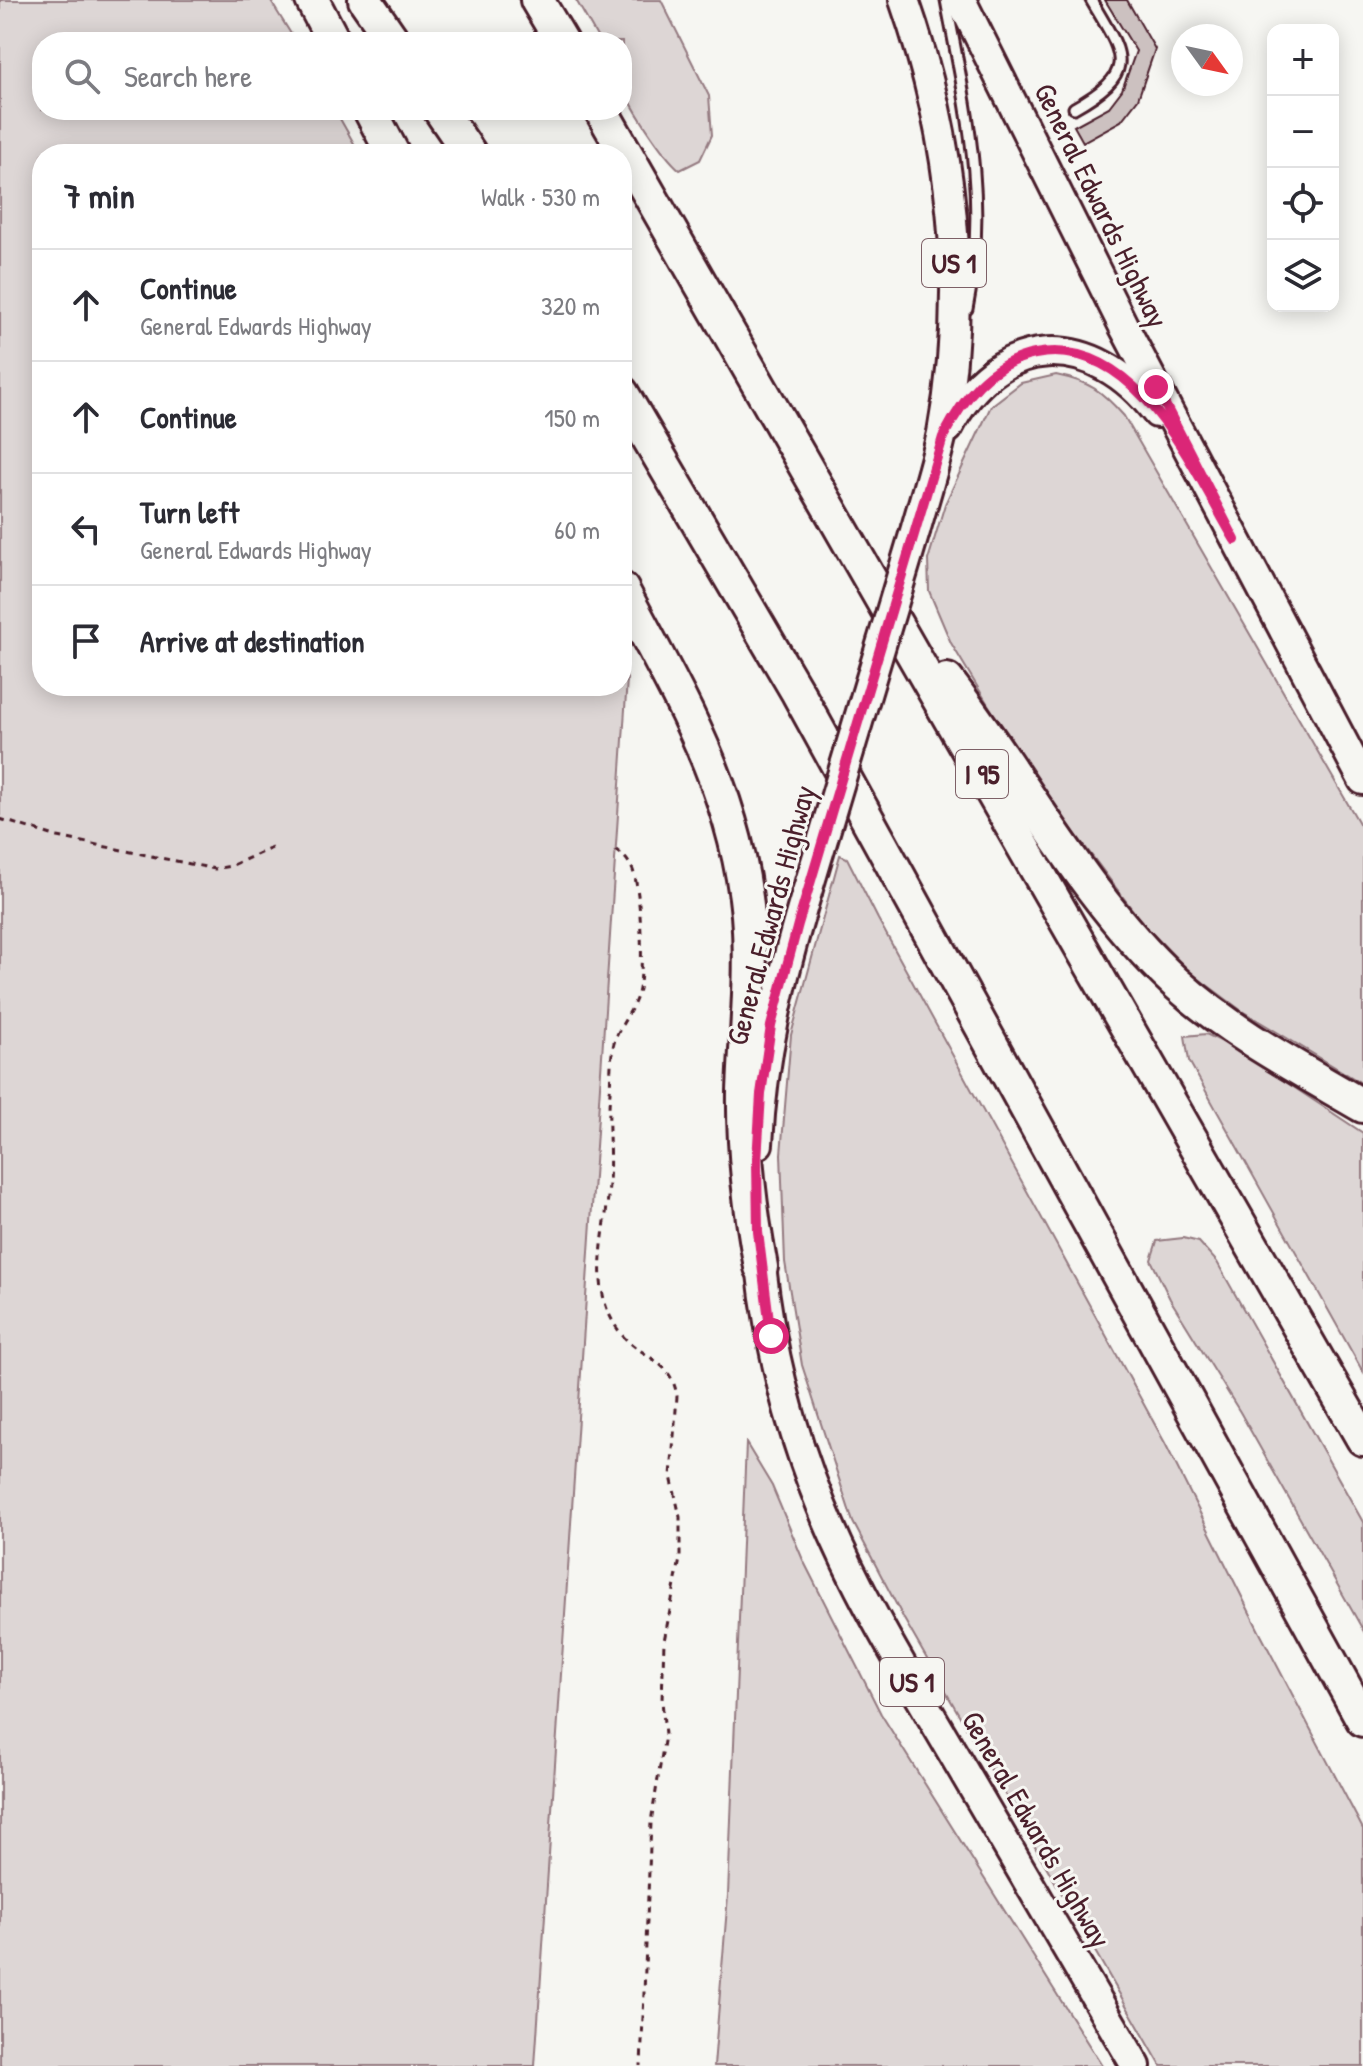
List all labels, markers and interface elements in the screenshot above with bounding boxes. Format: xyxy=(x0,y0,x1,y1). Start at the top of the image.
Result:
north arrow xyxy=(1171,24,1243,96)
map controls xyxy=(1267,24,1339,312)
button: + xyxy=(1267,24,1339,96)
search box xyxy=(32,32,632,120)
icon: search xyxy=(60,54,104,98)
text: Search here xyxy=(124,56,252,96)
street label: General Edwards Highway xyxy=(1025,76,1179,334)
button: − xyxy=(1267,96,1339,168)
button: locate xyxy=(1267,168,1339,240)
text: 7 min xyxy=(64,173,135,219)
text: Walk · 530 m xyxy=(481,179,600,214)
road number: US 1 xyxy=(922,239,986,287)
button: layers xyxy=(1267,240,1339,312)
text: Continue xyxy=(140,268,237,308)
icon: ahead xyxy=(64,283,108,327)
text: 320 m xyxy=(541,288,600,323)
text: General Edwards Highway xyxy=(140,308,372,343)
route end xyxy=(1138,369,1174,405)
icon: ahead xyxy=(64,395,108,439)
text: Continue xyxy=(140,397,237,437)
text: 150 m xyxy=(544,400,600,435)
text: Turn left xyxy=(140,492,239,532)
icon: left xyxy=(64,507,108,551)
text: 60 m xyxy=(554,512,600,547)
text: General Edwards Highway xyxy=(140,532,372,567)
icon: arrive xyxy=(64,619,108,663)
text: Arrive at destination xyxy=(140,621,365,661)
road number: I 95 xyxy=(956,750,1008,798)
street label: General Edwards Highway xyxy=(716,781,824,1049)
route start xyxy=(753,1318,789,1354)
road number: US 1 xyxy=(880,1658,944,1706)
street label: General Edwards Highway xyxy=(953,1703,1121,1955)

